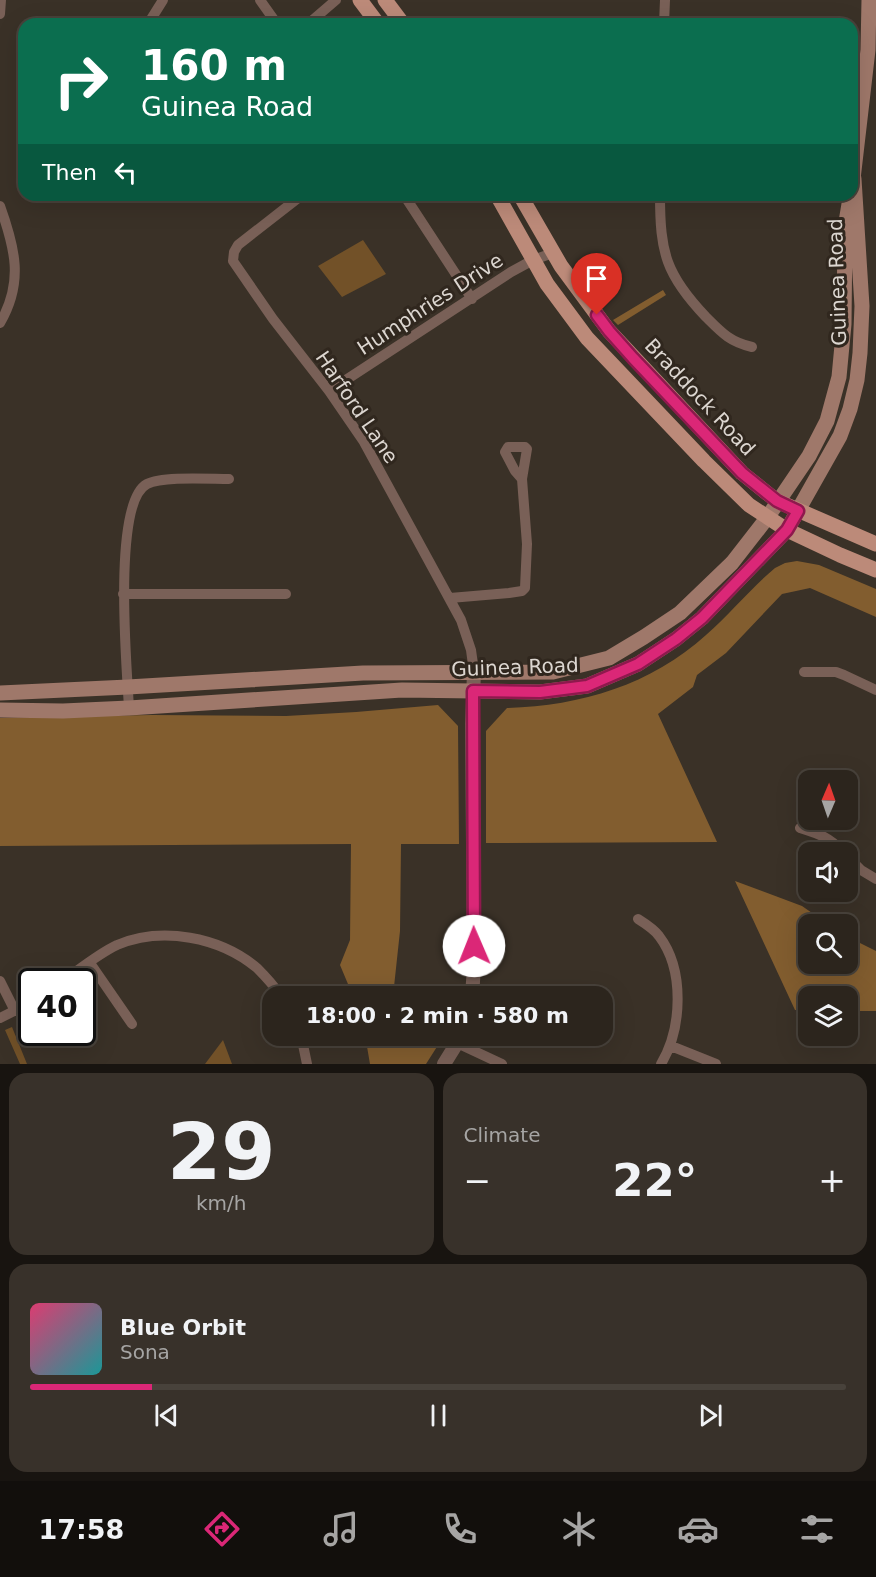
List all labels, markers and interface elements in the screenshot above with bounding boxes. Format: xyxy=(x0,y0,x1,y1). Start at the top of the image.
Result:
text: 160 m xyxy=(141,41,287,90)
icon: right xyxy=(42,42,120,120)
text: Guinea Road xyxy=(141,91,313,122)
icon: left xyxy=(109,156,142,189)
text: Then xyxy=(42,160,97,185)
street label: Guinea Road xyxy=(823,218,851,346)
street label: Humphries Drive xyxy=(353,248,507,360)
pin xyxy=(571,253,622,315)
icon: arrive xyxy=(580,262,613,295)
street label: Braddock Road xyxy=(640,334,760,460)
street label: Harford Lane xyxy=(311,346,403,468)
street label: Guinea Road xyxy=(451,653,579,681)
north arrow xyxy=(798,770,858,830)
map controls xyxy=(798,770,858,1046)
button: sound xyxy=(798,842,858,902)
position arrow xyxy=(442,914,506,978)
button: search xyxy=(798,914,858,974)
speed limit sign: 40 xyxy=(18,968,96,1046)
button: layers xyxy=(798,986,858,1046)
text: 18:00 · 2 min · 580 m xyxy=(306,1003,569,1028)
text: 29 xyxy=(167,1107,276,1197)
text: Climate xyxy=(464,1123,540,1147)
text: 22° xyxy=(612,1154,697,1207)
text: − xyxy=(464,1161,491,1200)
text: + xyxy=(818,1161,846,1200)
text: km/h xyxy=(196,1191,246,1215)
text: Blue Orbit xyxy=(120,1315,246,1340)
text: Sona xyxy=(120,1340,170,1364)
icon: previous xyxy=(150,1399,183,1432)
icon: pause xyxy=(422,1399,455,1432)
icon: next xyxy=(694,1399,727,1432)
icon: directions xyxy=(201,1508,243,1550)
icon: music xyxy=(320,1508,362,1550)
icon: phone xyxy=(439,1508,481,1550)
icon: climate xyxy=(558,1508,600,1550)
icon: car xyxy=(677,1508,719,1550)
icon: filters xyxy=(796,1508,838,1550)
text: 17:58 xyxy=(38,1514,124,1545)

